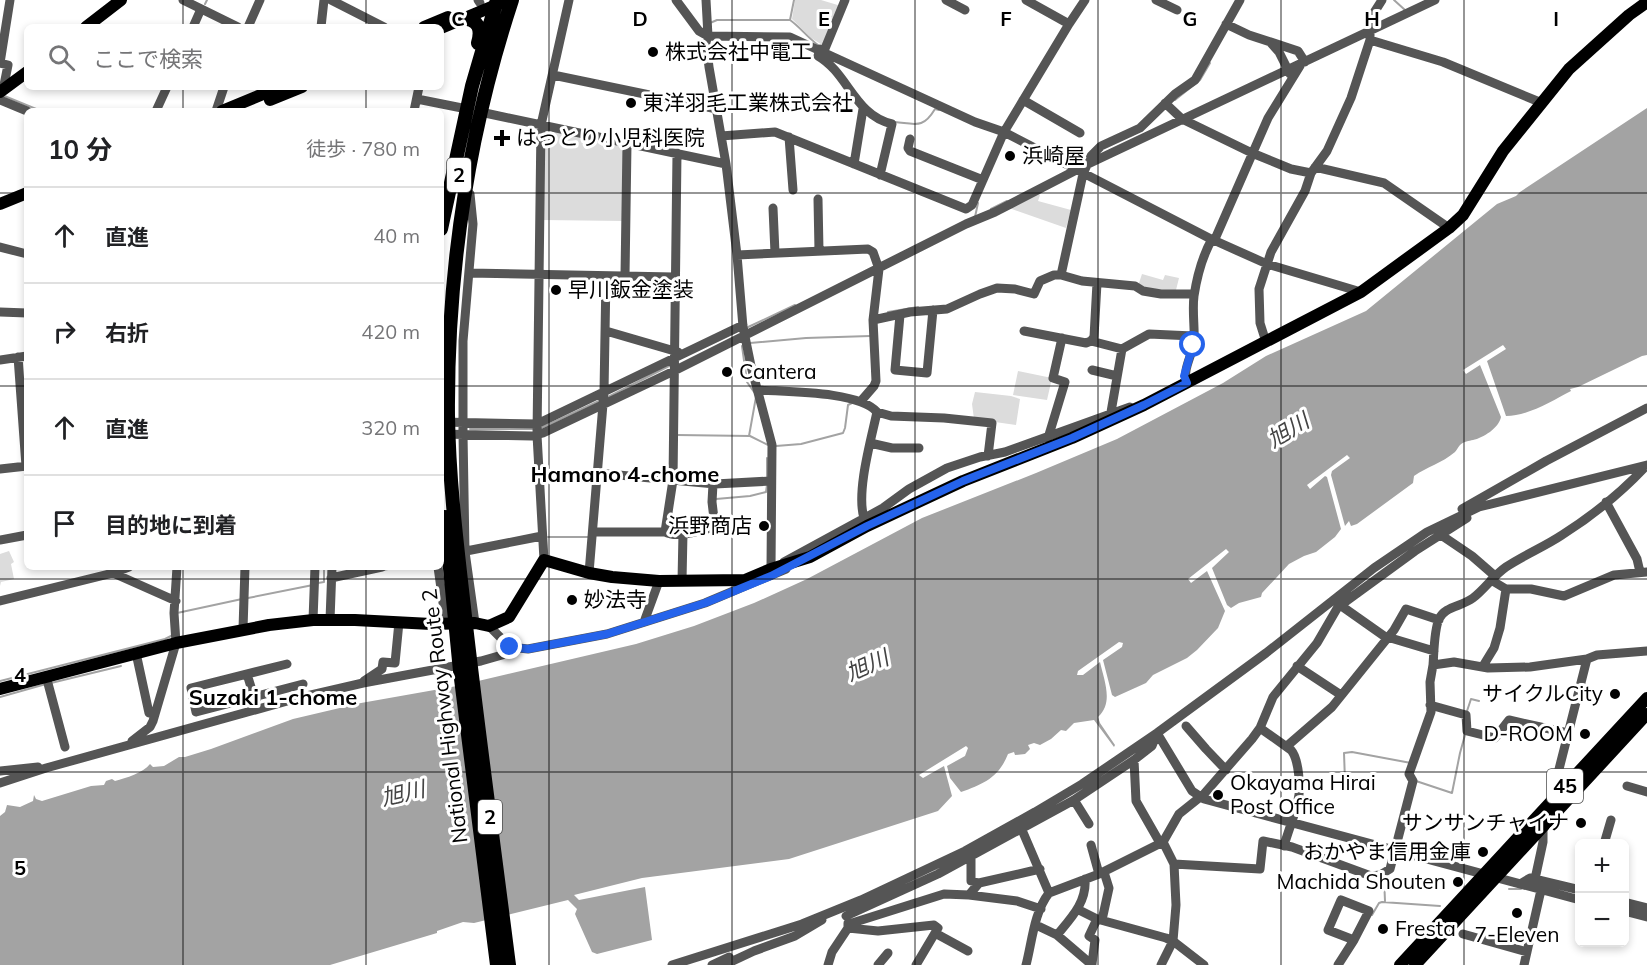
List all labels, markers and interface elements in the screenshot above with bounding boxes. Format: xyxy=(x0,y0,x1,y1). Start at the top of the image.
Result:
text: C xyxy=(451,6,465,31)
text: D xyxy=(632,6,648,31)
text: E xyxy=(818,6,830,31)
text: F xyxy=(1000,6,1012,31)
text: G xyxy=(1183,6,1197,31)
text: H xyxy=(1364,6,1380,31)
text: I xyxy=(1553,6,1559,31)
search box xyxy=(24,24,444,90)
place label: 株式会社中電工 xyxy=(665,38,812,64)
icon: search xyxy=(45,41,78,74)
text: ここで検索 xyxy=(93,45,203,73)
marker: 株式会社中電工 xyxy=(646,45,660,59)
place label: 東洋羽毛工業株式会社 xyxy=(643,89,853,115)
marker: 東洋羽毛工業株式会社 xyxy=(624,96,638,110)
place label: はっとり小児科医院 xyxy=(516,124,705,150)
marker: はっとり小児科医院 xyxy=(493,129,511,147)
text: 10 分 xyxy=(48,133,112,166)
text: 徒歩 · 780 m xyxy=(306,136,420,161)
place label: 浜崎屋 xyxy=(1022,142,1085,168)
marker: 浜崎屋 xyxy=(1003,149,1017,163)
road number: 2 xyxy=(447,158,471,192)
icon: ahead xyxy=(48,219,81,252)
text: 直進 xyxy=(105,223,149,251)
text: 40 m xyxy=(373,223,420,248)
place label: 早川鈑金塗装 xyxy=(568,276,694,302)
marker: 早川鈑金塗装 xyxy=(549,283,563,297)
icon: right xyxy=(48,315,81,348)
text: 右折 xyxy=(105,319,149,347)
text: 420 m xyxy=(361,319,420,344)
route start xyxy=(1179,331,1205,357)
place label: Cantera xyxy=(739,358,817,384)
marker: Cantera xyxy=(720,365,734,379)
water label: 旭川 xyxy=(1262,406,1316,453)
icon: ahead xyxy=(48,411,81,444)
text: 直進 xyxy=(105,415,149,443)
text: 320 m xyxy=(361,415,420,440)
district label: Hamano 4-chome xyxy=(531,460,719,488)
icon: arrive xyxy=(48,507,81,540)
text: 目的地に到着 xyxy=(105,511,237,539)
place label: 浜野商店 xyxy=(668,512,752,538)
marker: 浜野商店 xyxy=(757,519,771,533)
place label: 妙法寺 xyxy=(584,586,647,612)
street label: National Highway Route 2 xyxy=(415,587,473,845)
marker: 妙法寺 xyxy=(565,593,579,607)
route end xyxy=(496,633,522,659)
water label: 旭川 xyxy=(841,642,895,687)
text: 4 xyxy=(14,662,26,687)
place label: サイクルCity xyxy=(1482,680,1603,706)
district label: Suzaki 1-chome xyxy=(189,683,357,711)
marker: サイクルCity xyxy=(1608,687,1622,701)
place label: D-ROOM xyxy=(1483,720,1573,746)
marker: D-ROOM xyxy=(1578,727,1592,741)
place label: Okayama Hirai Post Office xyxy=(1230,769,1376,819)
road number: 45 xyxy=(1547,769,1583,803)
water label: 旭川 xyxy=(378,774,430,812)
marker: Okayama Hirai Post Office xyxy=(1211,788,1225,802)
road number: 2 xyxy=(478,800,502,834)
place label: サンサンチャイナ xyxy=(1402,809,1569,835)
marker: サンサンチャイナ xyxy=(1574,816,1588,830)
place label: おかやま信用金庫 xyxy=(1303,838,1471,864)
map controls xyxy=(1575,839,1629,947)
button: + xyxy=(1575,839,1629,893)
marker: おかやま信用金庫 xyxy=(1476,845,1490,859)
text: 5 xyxy=(14,855,26,880)
place label: Machida Shouten xyxy=(1277,868,1446,894)
marker: Machida Shouten xyxy=(1451,875,1465,889)
button: − xyxy=(1575,893,1629,947)
marker: 7-Eleven xyxy=(1510,906,1524,920)
place label: Fresta xyxy=(1395,915,1456,941)
place label: 7-Eleven xyxy=(1475,921,1559,947)
marker: Fresta xyxy=(1376,922,1390,936)

